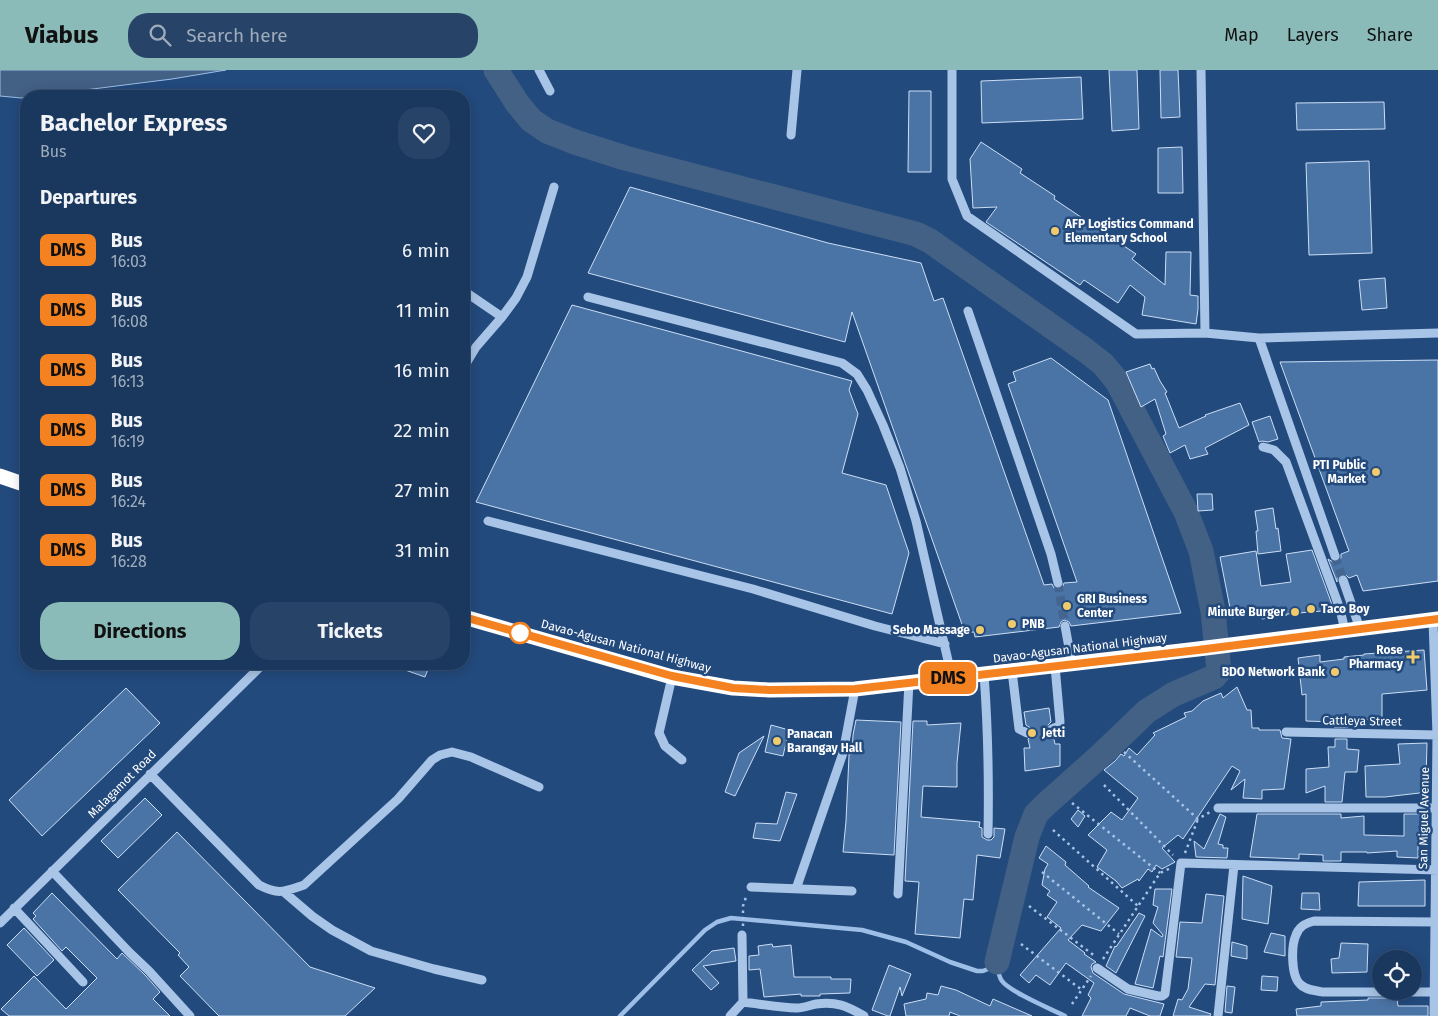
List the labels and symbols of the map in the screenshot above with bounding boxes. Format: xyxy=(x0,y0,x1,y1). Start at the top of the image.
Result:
place label: AFP Logistics Command Elementary School xyxy=(1064,217,1194,245)
marker: AFP Logistics Command Elementary School xyxy=(1049,225,1061,237)
place label: PTI Public Market xyxy=(1313,458,1366,486)
marker: PTI Public Market xyxy=(1370,466,1382,478)
place label: GRI Business Center xyxy=(1077,592,1147,620)
marker: GRI Business Center xyxy=(1061,600,1073,612)
place label: Taco Boy xyxy=(1321,602,1370,616)
marker: Taco Boy xyxy=(1305,603,1317,615)
place label: Minute Burger xyxy=(1208,605,1285,619)
marker: Minute Burger xyxy=(1289,606,1301,618)
street label: Davao-Agusan National Highway xyxy=(540,617,713,675)
place label: PNB xyxy=(1022,617,1045,631)
marker: PNB xyxy=(1006,618,1018,630)
unlabelled marker xyxy=(509,622,531,644)
place label: Sebo Massage xyxy=(893,623,970,637)
marker: Sebo Massage xyxy=(974,624,986,636)
street label: Davao-Agusan National Highway xyxy=(992,630,1168,666)
place label: Rose Pharmacy xyxy=(1349,643,1404,671)
marker: Rose Pharmacy xyxy=(1407,651,1419,663)
line badge: DMS xyxy=(919,662,977,694)
place label: BDO Network Bank xyxy=(1222,665,1325,679)
marker: BDO Network Bank xyxy=(1329,666,1341,678)
street label: Cattleya Street xyxy=(1322,713,1403,729)
place label: Jetti xyxy=(1041,726,1065,740)
place label: Panacan Barangay Hall xyxy=(787,727,863,755)
marker: Jetti xyxy=(1026,727,1038,739)
marker: Panacan Barangay Hall xyxy=(771,735,783,747)
street label: Malagamot Road xyxy=(85,747,159,821)
street label: San Miguel Avenue xyxy=(1416,767,1432,869)

